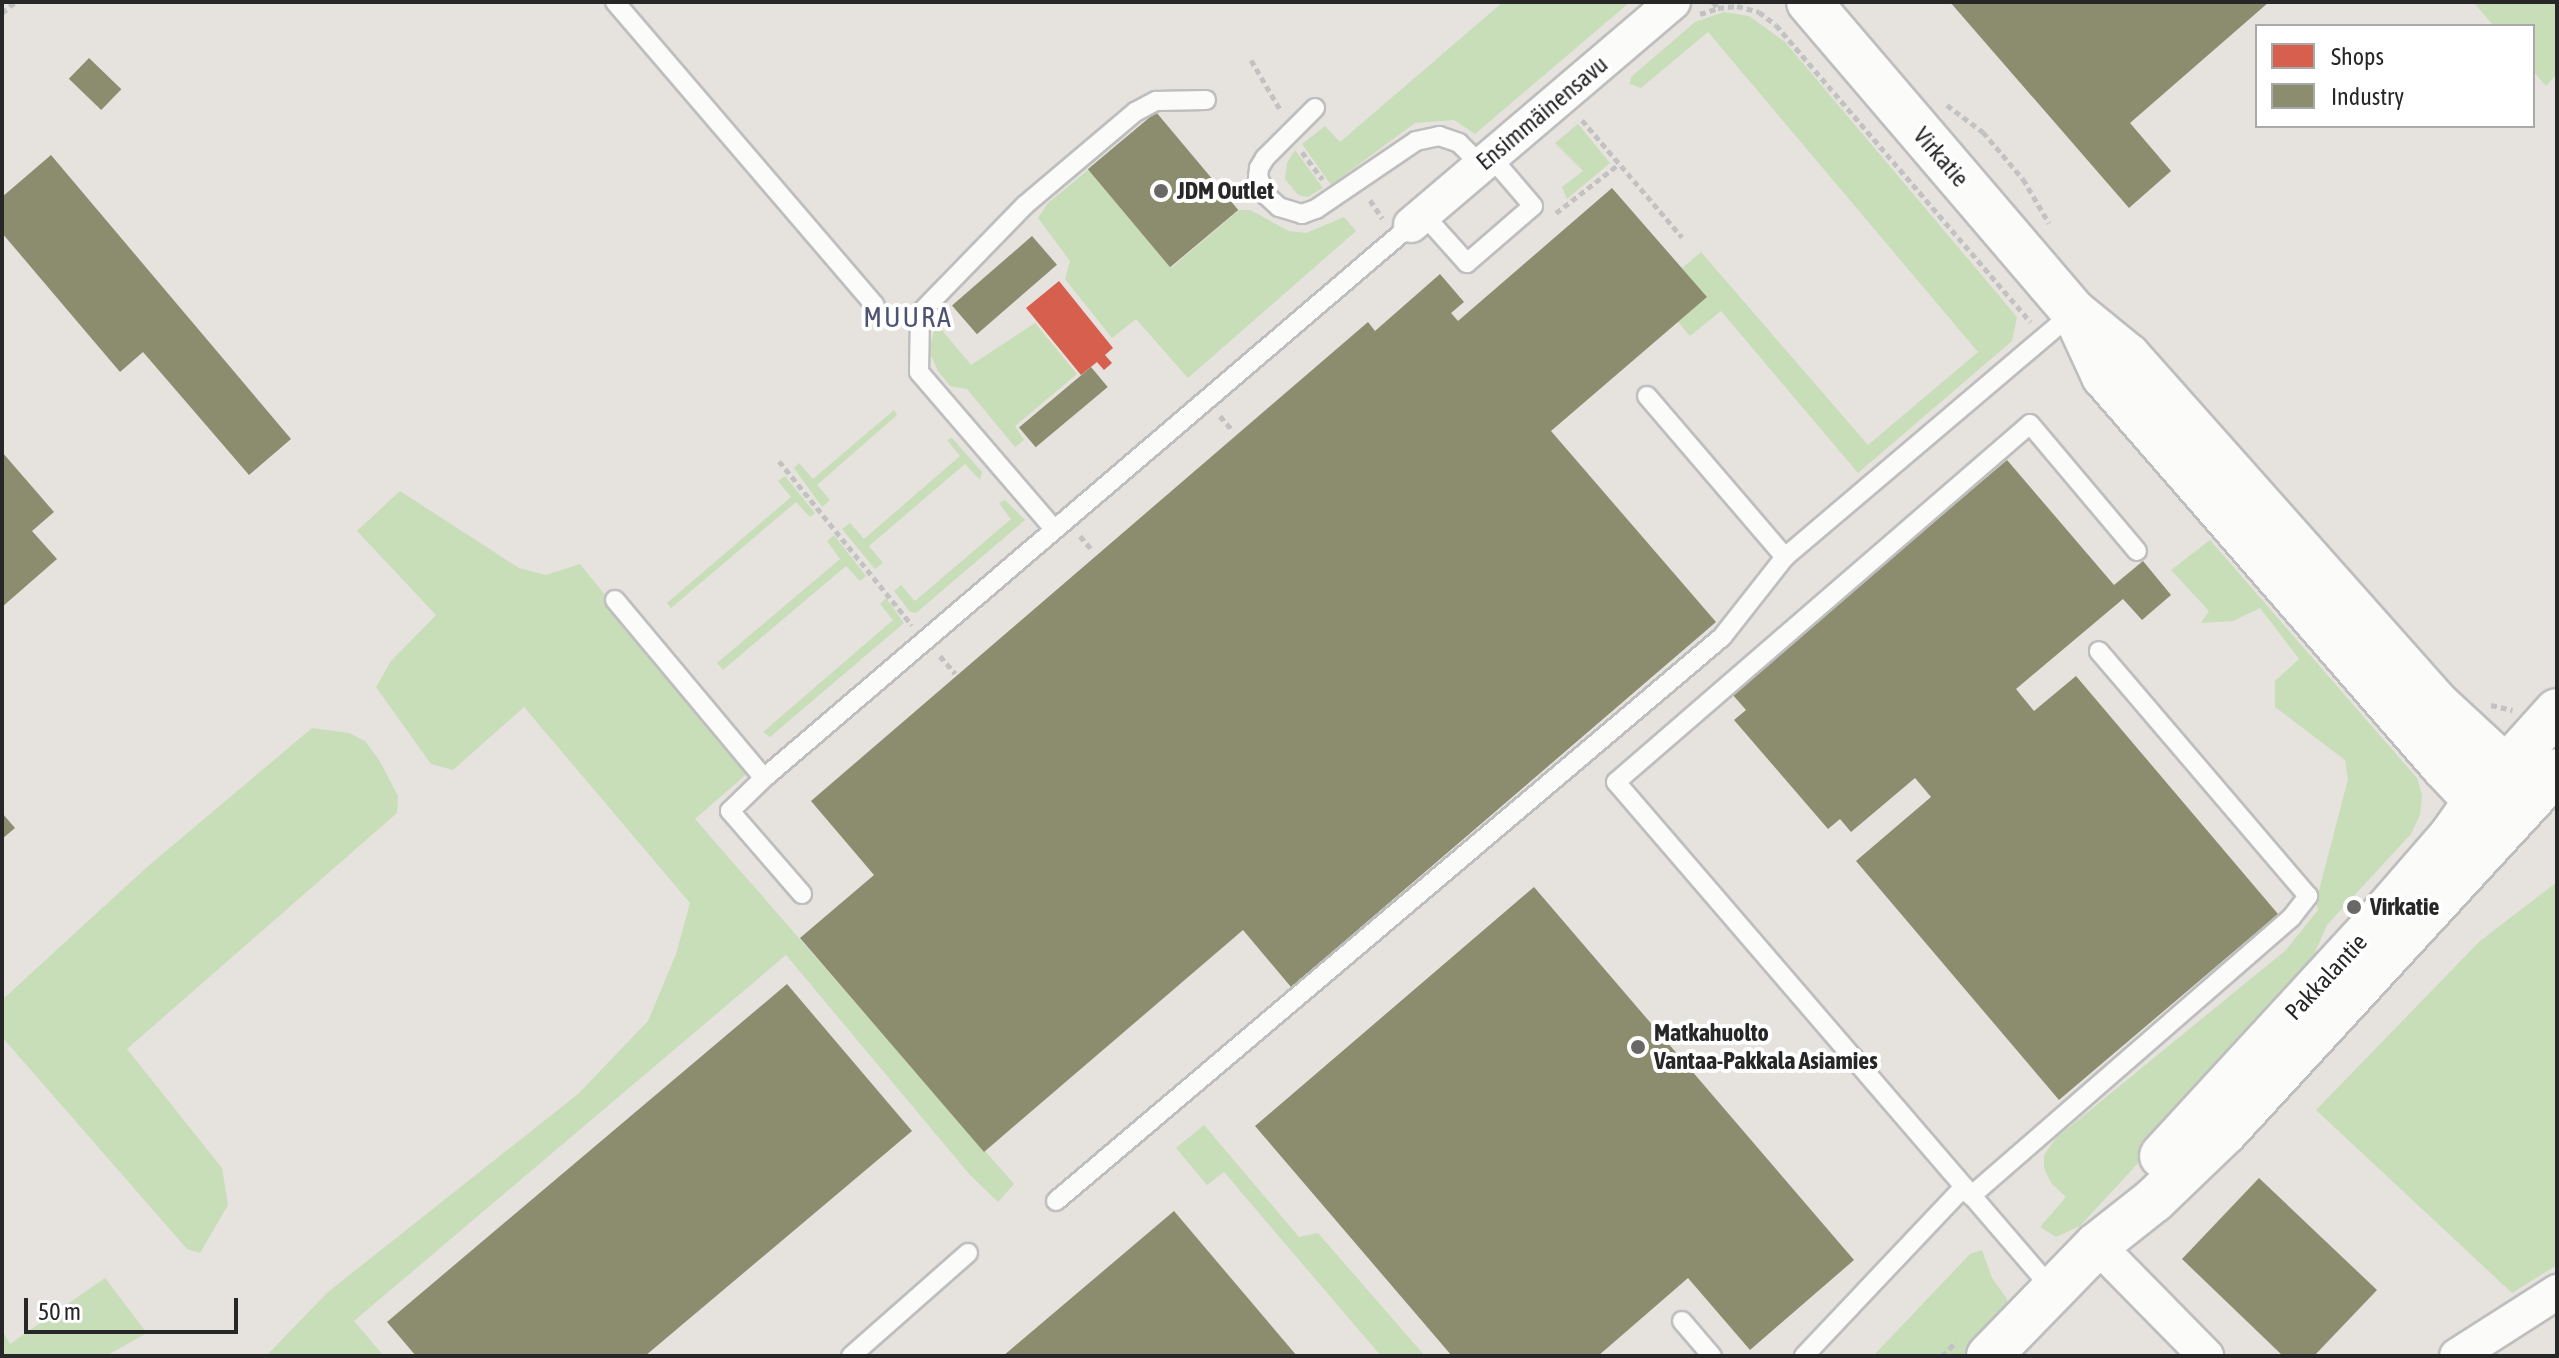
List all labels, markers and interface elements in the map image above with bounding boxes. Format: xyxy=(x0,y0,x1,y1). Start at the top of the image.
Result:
legend xyxy=(2255,24,2535,128)
text: Shops xyxy=(2331,43,2384,70)
street label: Ensimmäinensavu xyxy=(1471,50,1613,176)
text: Industry xyxy=(2331,83,2404,110)
street label: Virkatie xyxy=(1907,121,1975,193)
place label: JDM Outlet xyxy=(1177,177,1274,205)
marker: JDM Outlet xyxy=(1152,182,1170,200)
district label: MUURA xyxy=(863,300,953,334)
place label: Virkatie xyxy=(2370,893,2439,921)
marker: Virkatie xyxy=(2345,898,2363,916)
street label: Pakkalantie xyxy=(2279,928,2373,1026)
place label: Matkahuolto Vantaa-Pakkala Asiamies xyxy=(1654,1019,1878,1075)
marker: Matkahuolto Vantaa-Pakkala Asiamies xyxy=(1629,1038,1647,1056)
scale bar xyxy=(28,1282,242,1332)
text: 50 m xyxy=(38,1298,81,1325)

